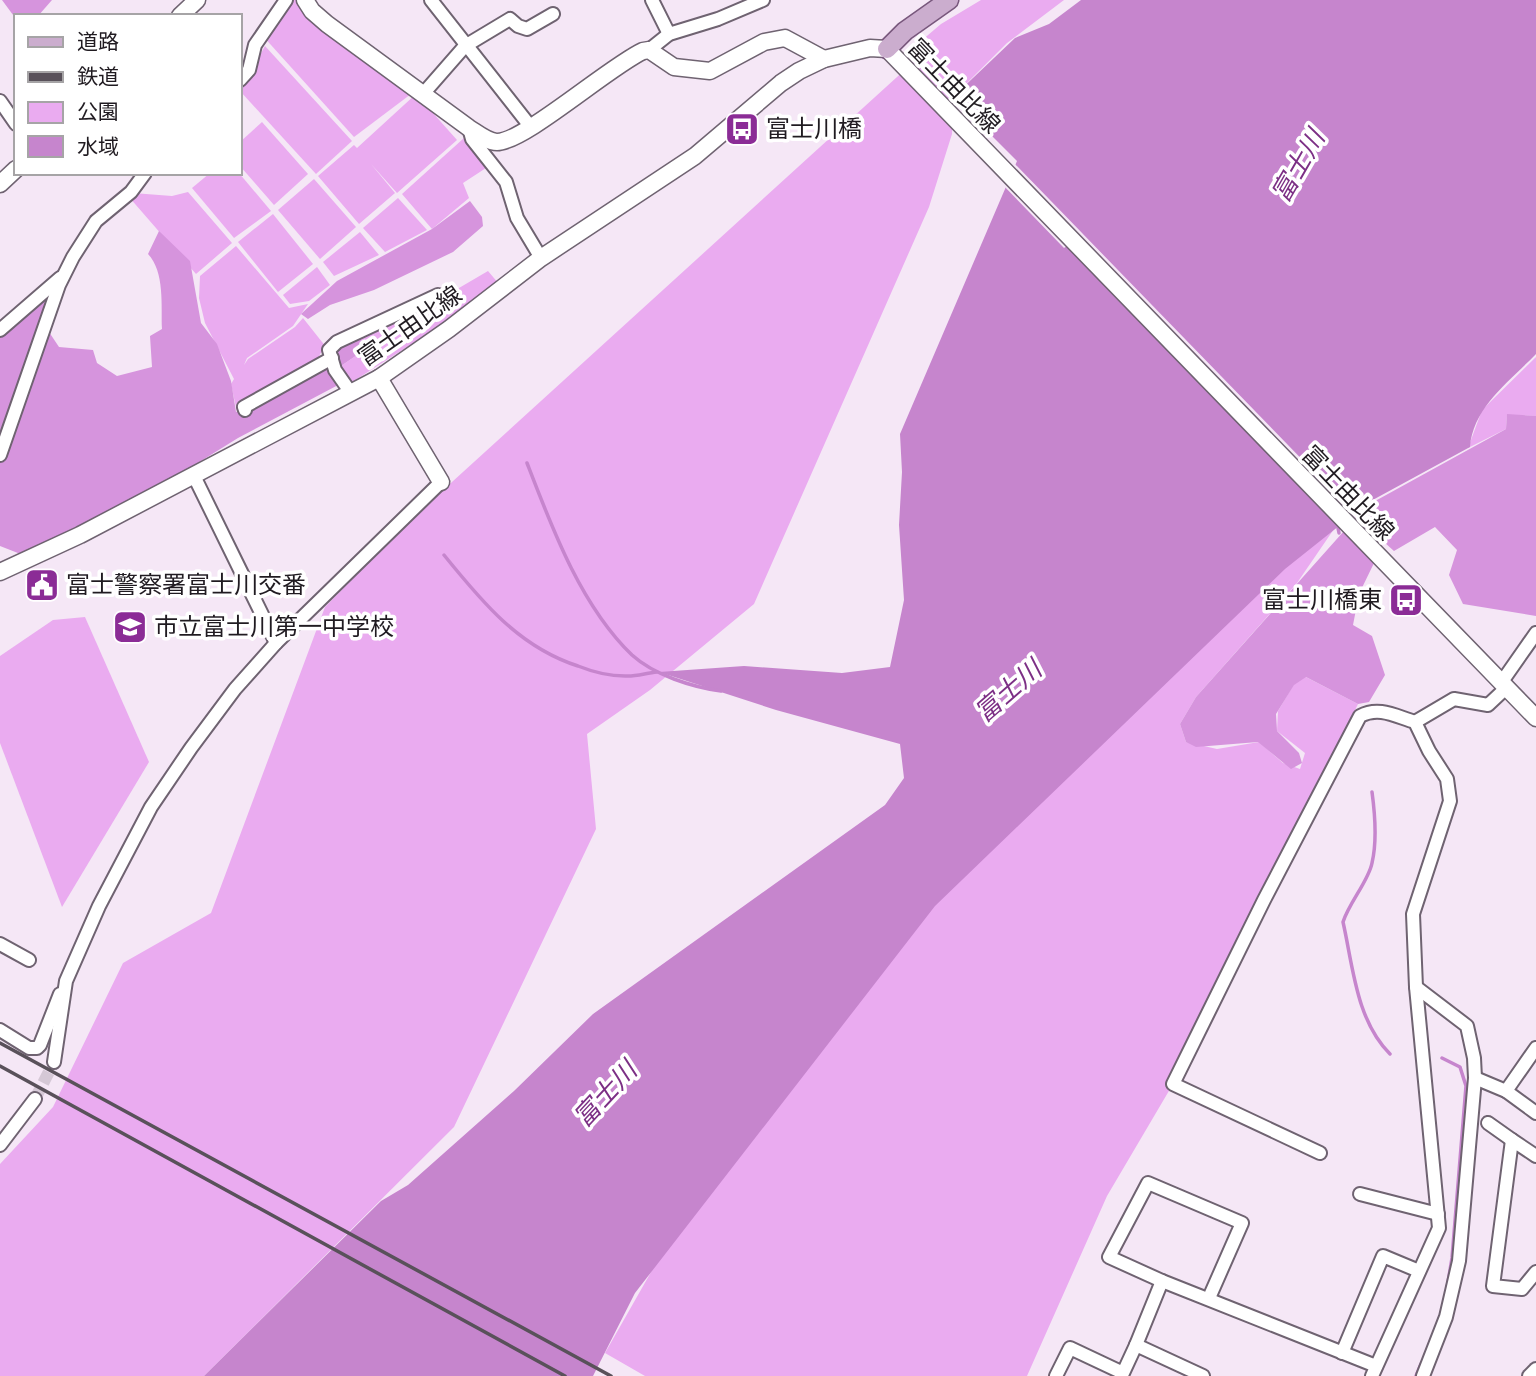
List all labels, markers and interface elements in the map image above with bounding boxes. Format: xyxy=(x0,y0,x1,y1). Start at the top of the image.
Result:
legend xyxy=(14,14,242,175)
text: 道路 xyxy=(77,29,119,55)
street label: 富士由比線 xyxy=(902,33,1006,139)
text: 鉄道 xyxy=(77,64,119,90)
text: 公園 xyxy=(77,99,119,125)
bus stop icon: 富士川橋 xyxy=(723,110,761,148)
place label: 富士川橋 xyxy=(766,115,862,143)
water label: 富士川 xyxy=(1266,122,1333,208)
text: 水域 xyxy=(77,134,119,160)
street label: 富士由比線 xyxy=(353,280,467,372)
street label: 富士由比線 xyxy=(1296,440,1400,546)
public building icon: 富士警察署富士川交番 xyxy=(23,566,61,604)
place label: 富士警察署富士川交番 xyxy=(66,571,306,599)
bus stop icon: 富士川橋東 xyxy=(1387,581,1425,619)
place label: 富士川橋東 xyxy=(1262,586,1382,614)
school or university icon: 市立富士川第一中学校 xyxy=(111,608,149,646)
place label: 市立富士川第一中学校 xyxy=(154,613,394,641)
water label: 富士川 xyxy=(969,652,1050,729)
water label: 富士川 xyxy=(567,1053,645,1133)

